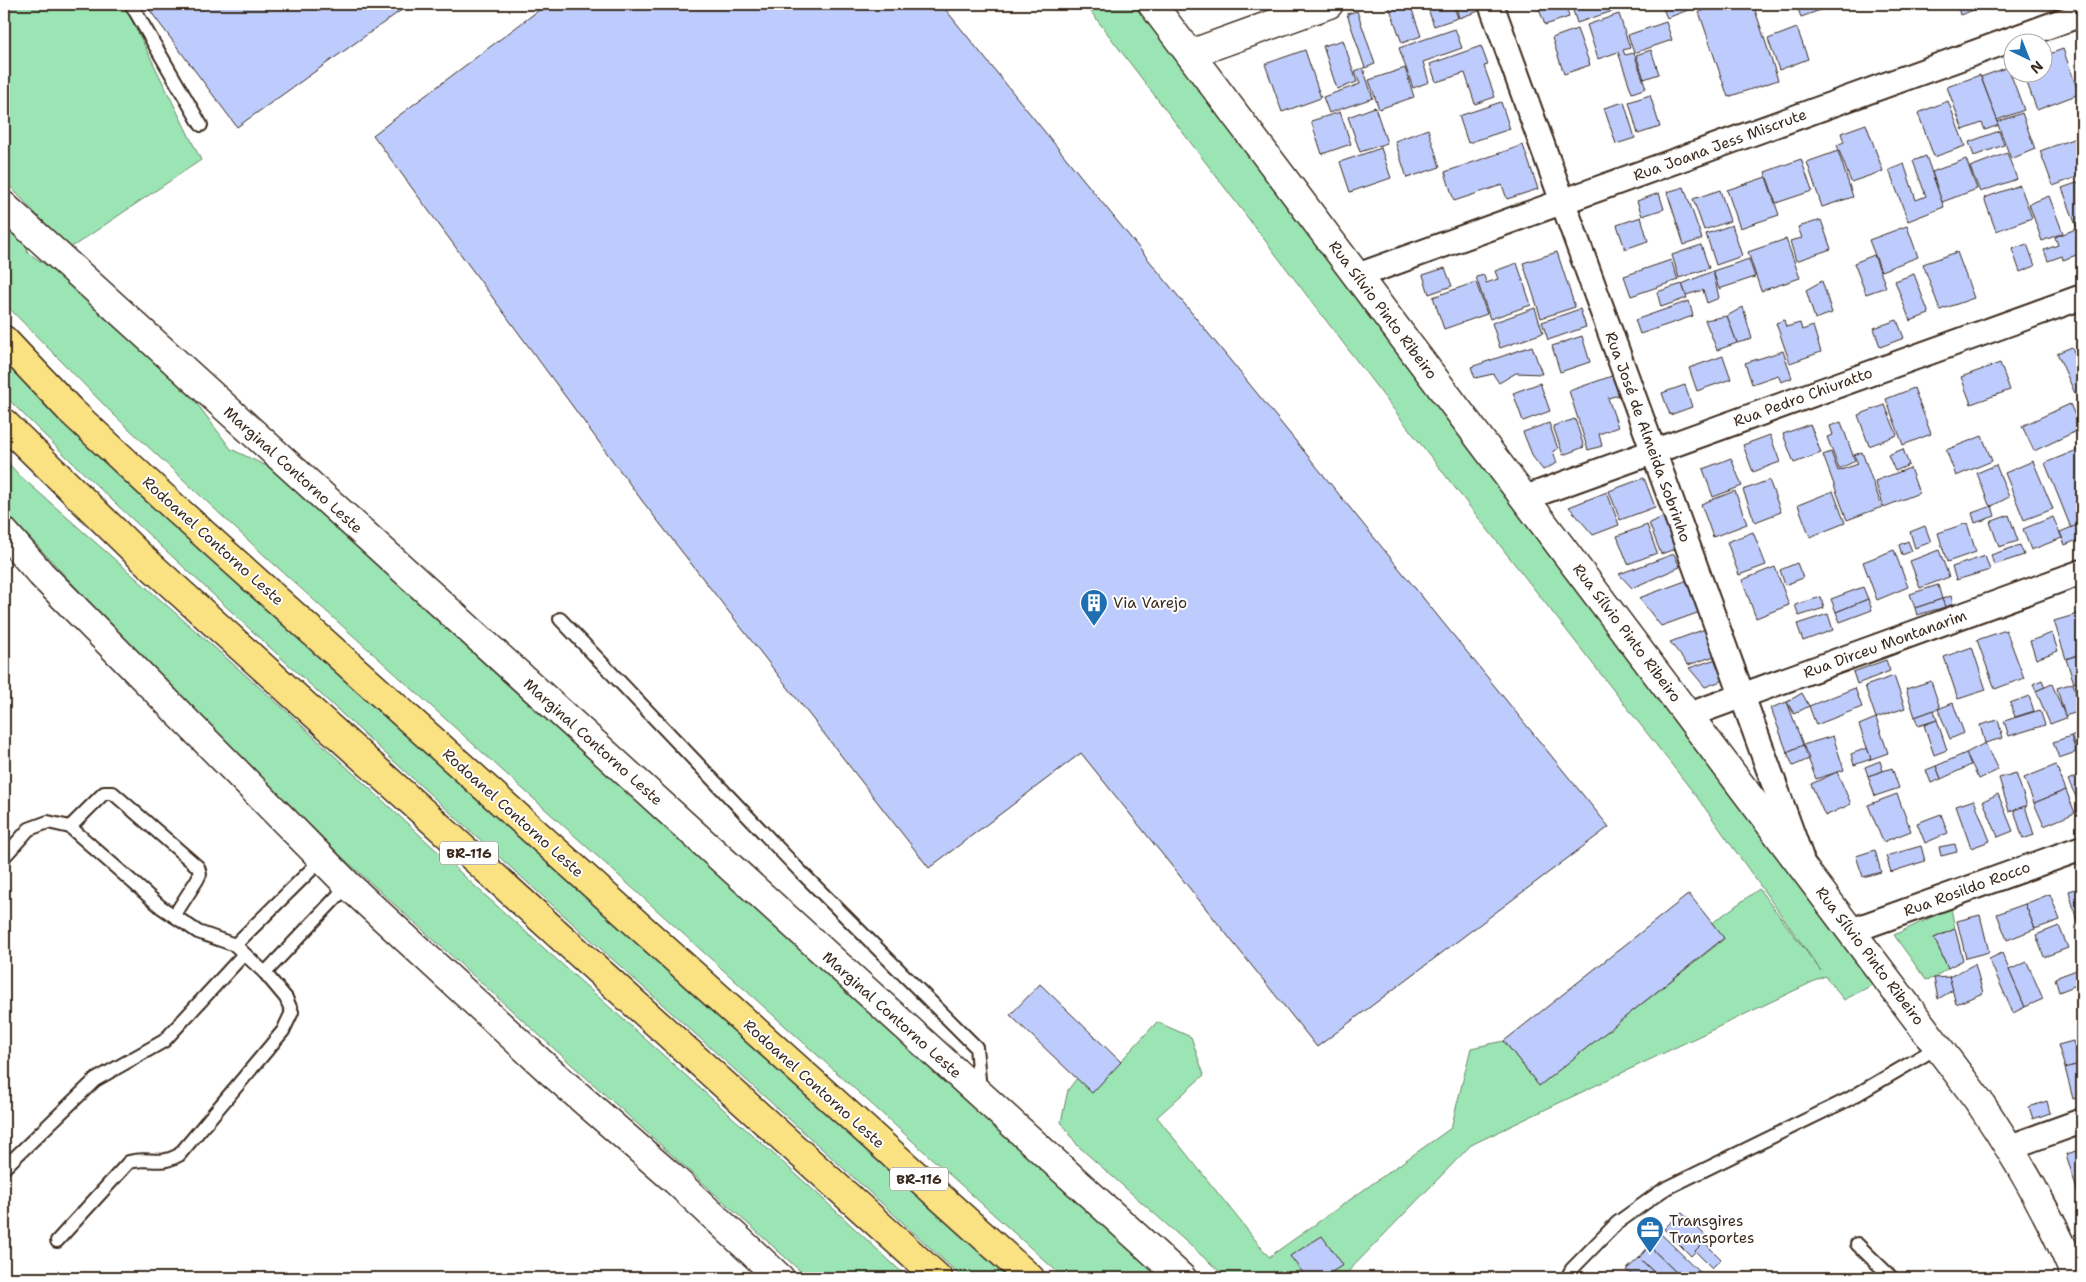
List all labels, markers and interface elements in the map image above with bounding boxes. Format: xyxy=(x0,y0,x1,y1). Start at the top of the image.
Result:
north arrow xyxy=(2004,32,2054,82)
text: N xyxy=(2027,57,2047,78)
street label: Rua Joana Jess Miscrute xyxy=(1631,104,1809,186)
street label: Rua Sílvio Pinto Ribeiro xyxy=(1324,237,1442,383)
street label: Rua José de Almeida Sobrinho xyxy=(1600,329,1696,545)
street label: Rua Pedro Chiuratto xyxy=(1731,363,1875,431)
street label: Marginal Contorno Leste xyxy=(219,402,367,538)
street label: Rodoanel Contorno Leste xyxy=(138,472,288,610)
street label: Rua Sílvio Pinto Ribeiro xyxy=(1568,560,1686,706)
building icon: Via Varejo xyxy=(1079,588,1109,627)
place label: Via Varejo xyxy=(1113,593,1187,613)
street label: Rua Dirceu Montanarim xyxy=(1801,605,1969,683)
street label: Marginal Contorno Leste xyxy=(519,674,667,810)
street label: Rodoanel Contorno Leste xyxy=(438,744,588,882)
road number: BR-116 xyxy=(440,841,498,864)
street label: Rua Rosildo Rocco xyxy=(1901,857,2033,921)
street label: Rua Sílvio Pinto Ribeiro xyxy=(1811,883,1929,1029)
street label: Marginal Contorno Leste xyxy=(818,947,966,1083)
street label: Rodoanel Contorno Leste xyxy=(739,1015,889,1153)
road number: BR-116 xyxy=(890,1168,948,1190)
place label: Transgires Transportes xyxy=(1669,1211,1754,1248)
office icon: Transgires Transportes xyxy=(1635,1215,1665,1254)

